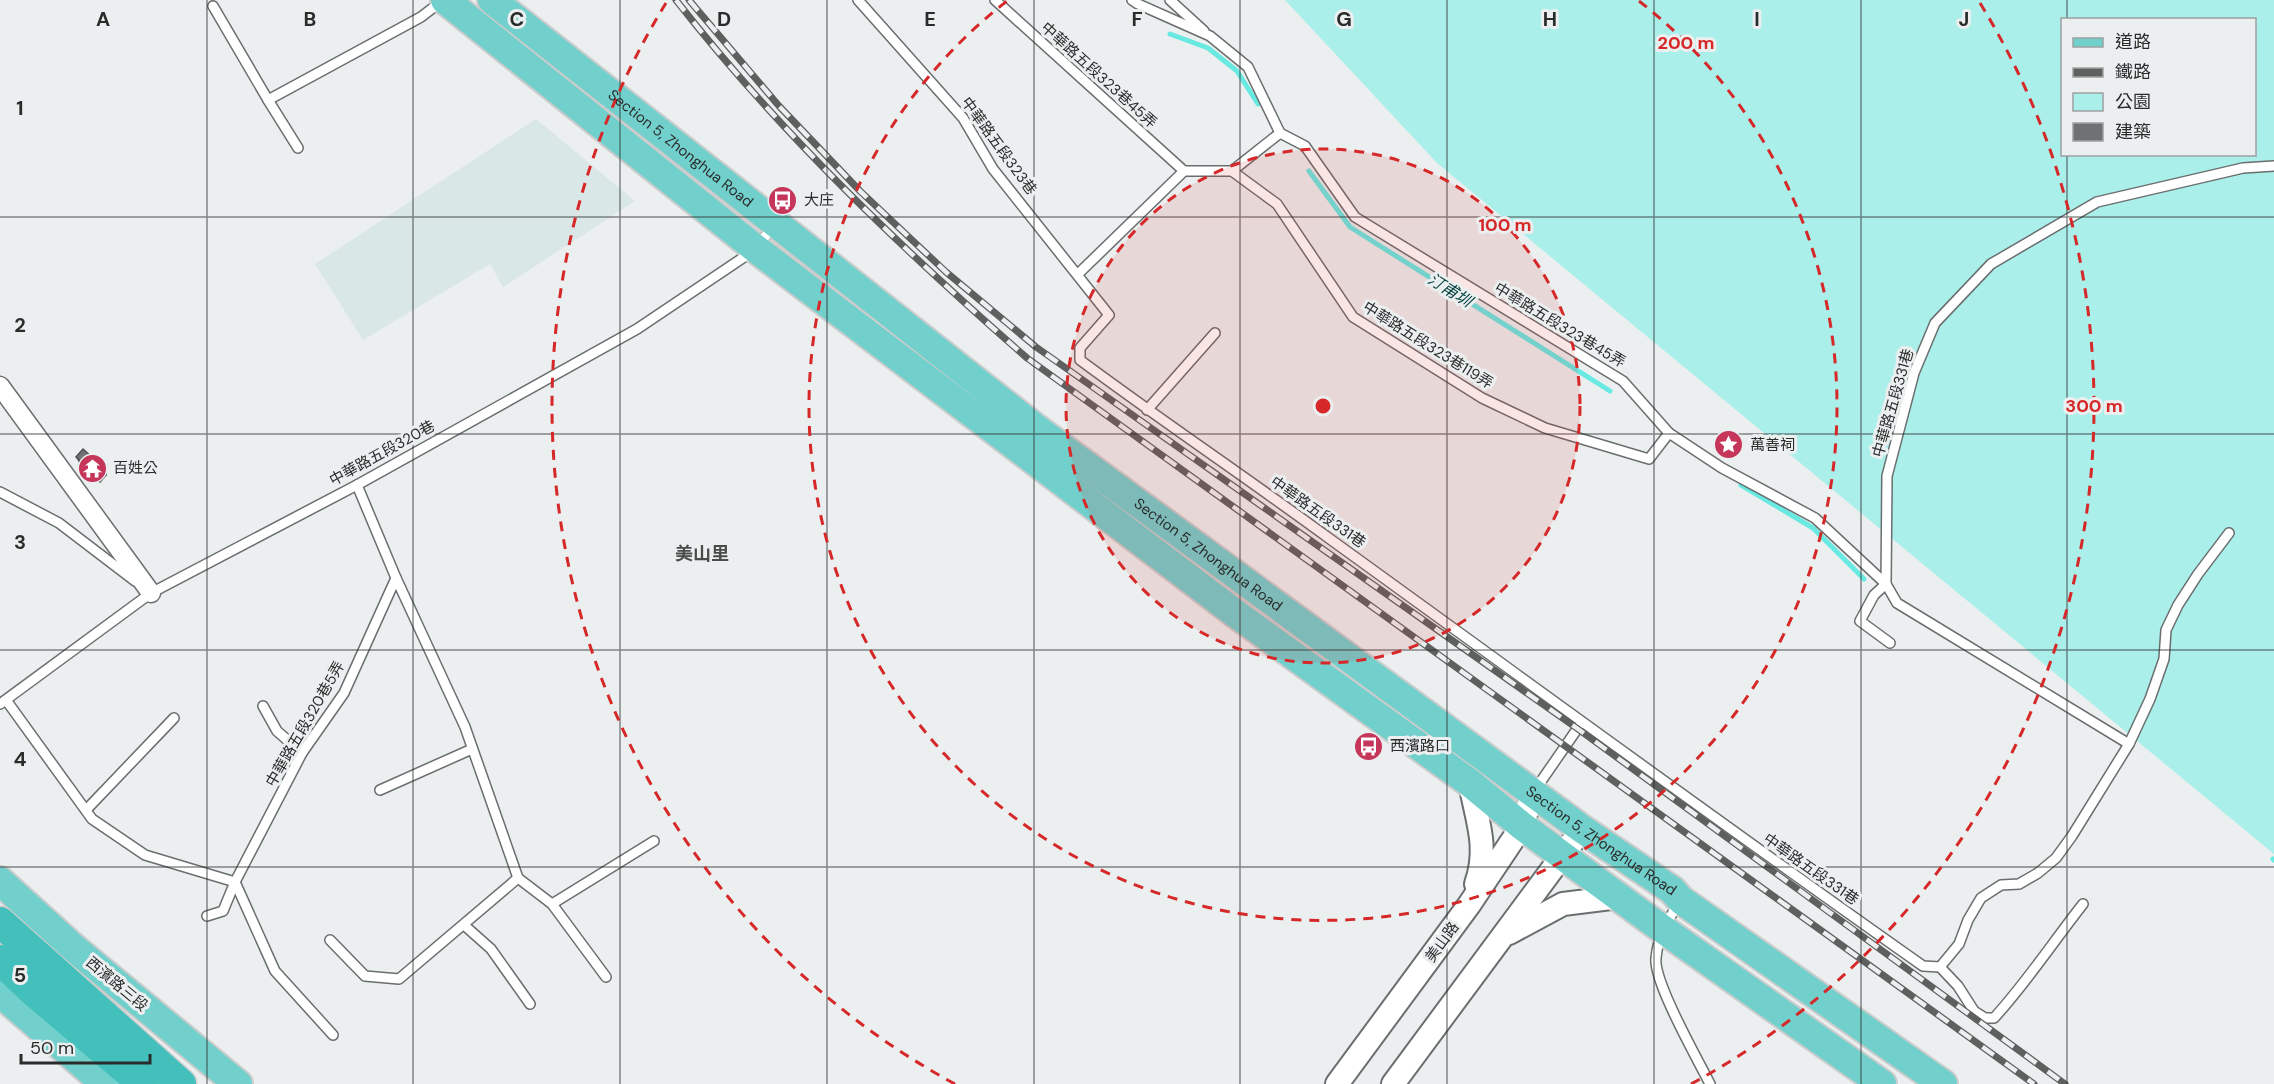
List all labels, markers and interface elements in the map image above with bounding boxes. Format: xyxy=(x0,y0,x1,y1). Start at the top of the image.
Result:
text: A xyxy=(96,6,110,32)
text: B xyxy=(304,6,316,32)
text: C xyxy=(510,6,524,32)
text: D xyxy=(717,6,731,32)
text: E xyxy=(924,6,936,32)
text: F xyxy=(1131,6,1143,32)
text: G xyxy=(1336,6,1352,32)
text: H xyxy=(1543,6,1557,32)
text: I xyxy=(1754,6,1760,32)
text: J xyxy=(1959,6,1969,32)
street label: 中華路五段323巷45弄 xyxy=(1037,18,1161,132)
legend xyxy=(2061,18,2256,156)
text: 道路 xyxy=(2115,30,2151,54)
text: 200 m xyxy=(1658,31,1714,55)
text: 鐵路 xyxy=(2115,60,2151,84)
street label: Section 5, Zhonghua Road xyxy=(604,85,757,212)
text: 公園 xyxy=(2115,90,2151,114)
street label: 中華路五段323巷 xyxy=(957,93,1041,199)
text: 1 xyxy=(16,95,24,121)
text: 建築 xyxy=(2115,120,2151,144)
bus stop icon: 大庄 xyxy=(767,184,799,216)
place label: 大庄 xyxy=(804,190,834,210)
text: 100 m xyxy=(1478,213,1532,237)
water label: 汀甫圳 xyxy=(1424,268,1478,313)
street label: 中華路五段323巷45弄 xyxy=(1491,278,1629,372)
street label: 中華路五段323巷119弄 xyxy=(1359,297,1497,393)
text: 2 xyxy=(14,312,26,338)
street label: 中華路五段331巷 xyxy=(1868,346,1918,460)
text: 300 m xyxy=(2065,394,2123,418)
centre of rings xyxy=(1313,396,1333,416)
street label: 中華路五段320巷 xyxy=(326,416,438,490)
place icon: 萬善祠 xyxy=(1713,429,1745,461)
place label: 萬善祠 xyxy=(1750,435,1795,455)
temple icon: 百姓公 xyxy=(76,452,108,484)
place label: 百姓公 xyxy=(113,458,158,478)
street label: 中華路五段331巷 xyxy=(1266,472,1370,552)
street label: Section 5, Zhonghua Road xyxy=(1130,493,1287,616)
text: 3 xyxy=(14,529,26,555)
district label: 美山里 xyxy=(675,542,729,566)
street label: 中華路五段320巷5弄 xyxy=(261,658,349,790)
bus stop icon: 西濱路口 xyxy=(1353,730,1385,762)
place label: 西濱路口 xyxy=(1390,736,1450,756)
text: 4 xyxy=(14,746,27,772)
street label: Section 5, Zhonghua Road xyxy=(1522,781,1680,900)
street label: 中華路五段331巷 xyxy=(1759,829,1863,909)
street label: 美山路 xyxy=(1421,918,1463,966)
street label: 西濱路三段 xyxy=(82,952,152,1016)
text: 5 xyxy=(14,962,26,988)
scale bar xyxy=(21,1027,150,1065)
text: 50 m xyxy=(30,1036,74,1060)

